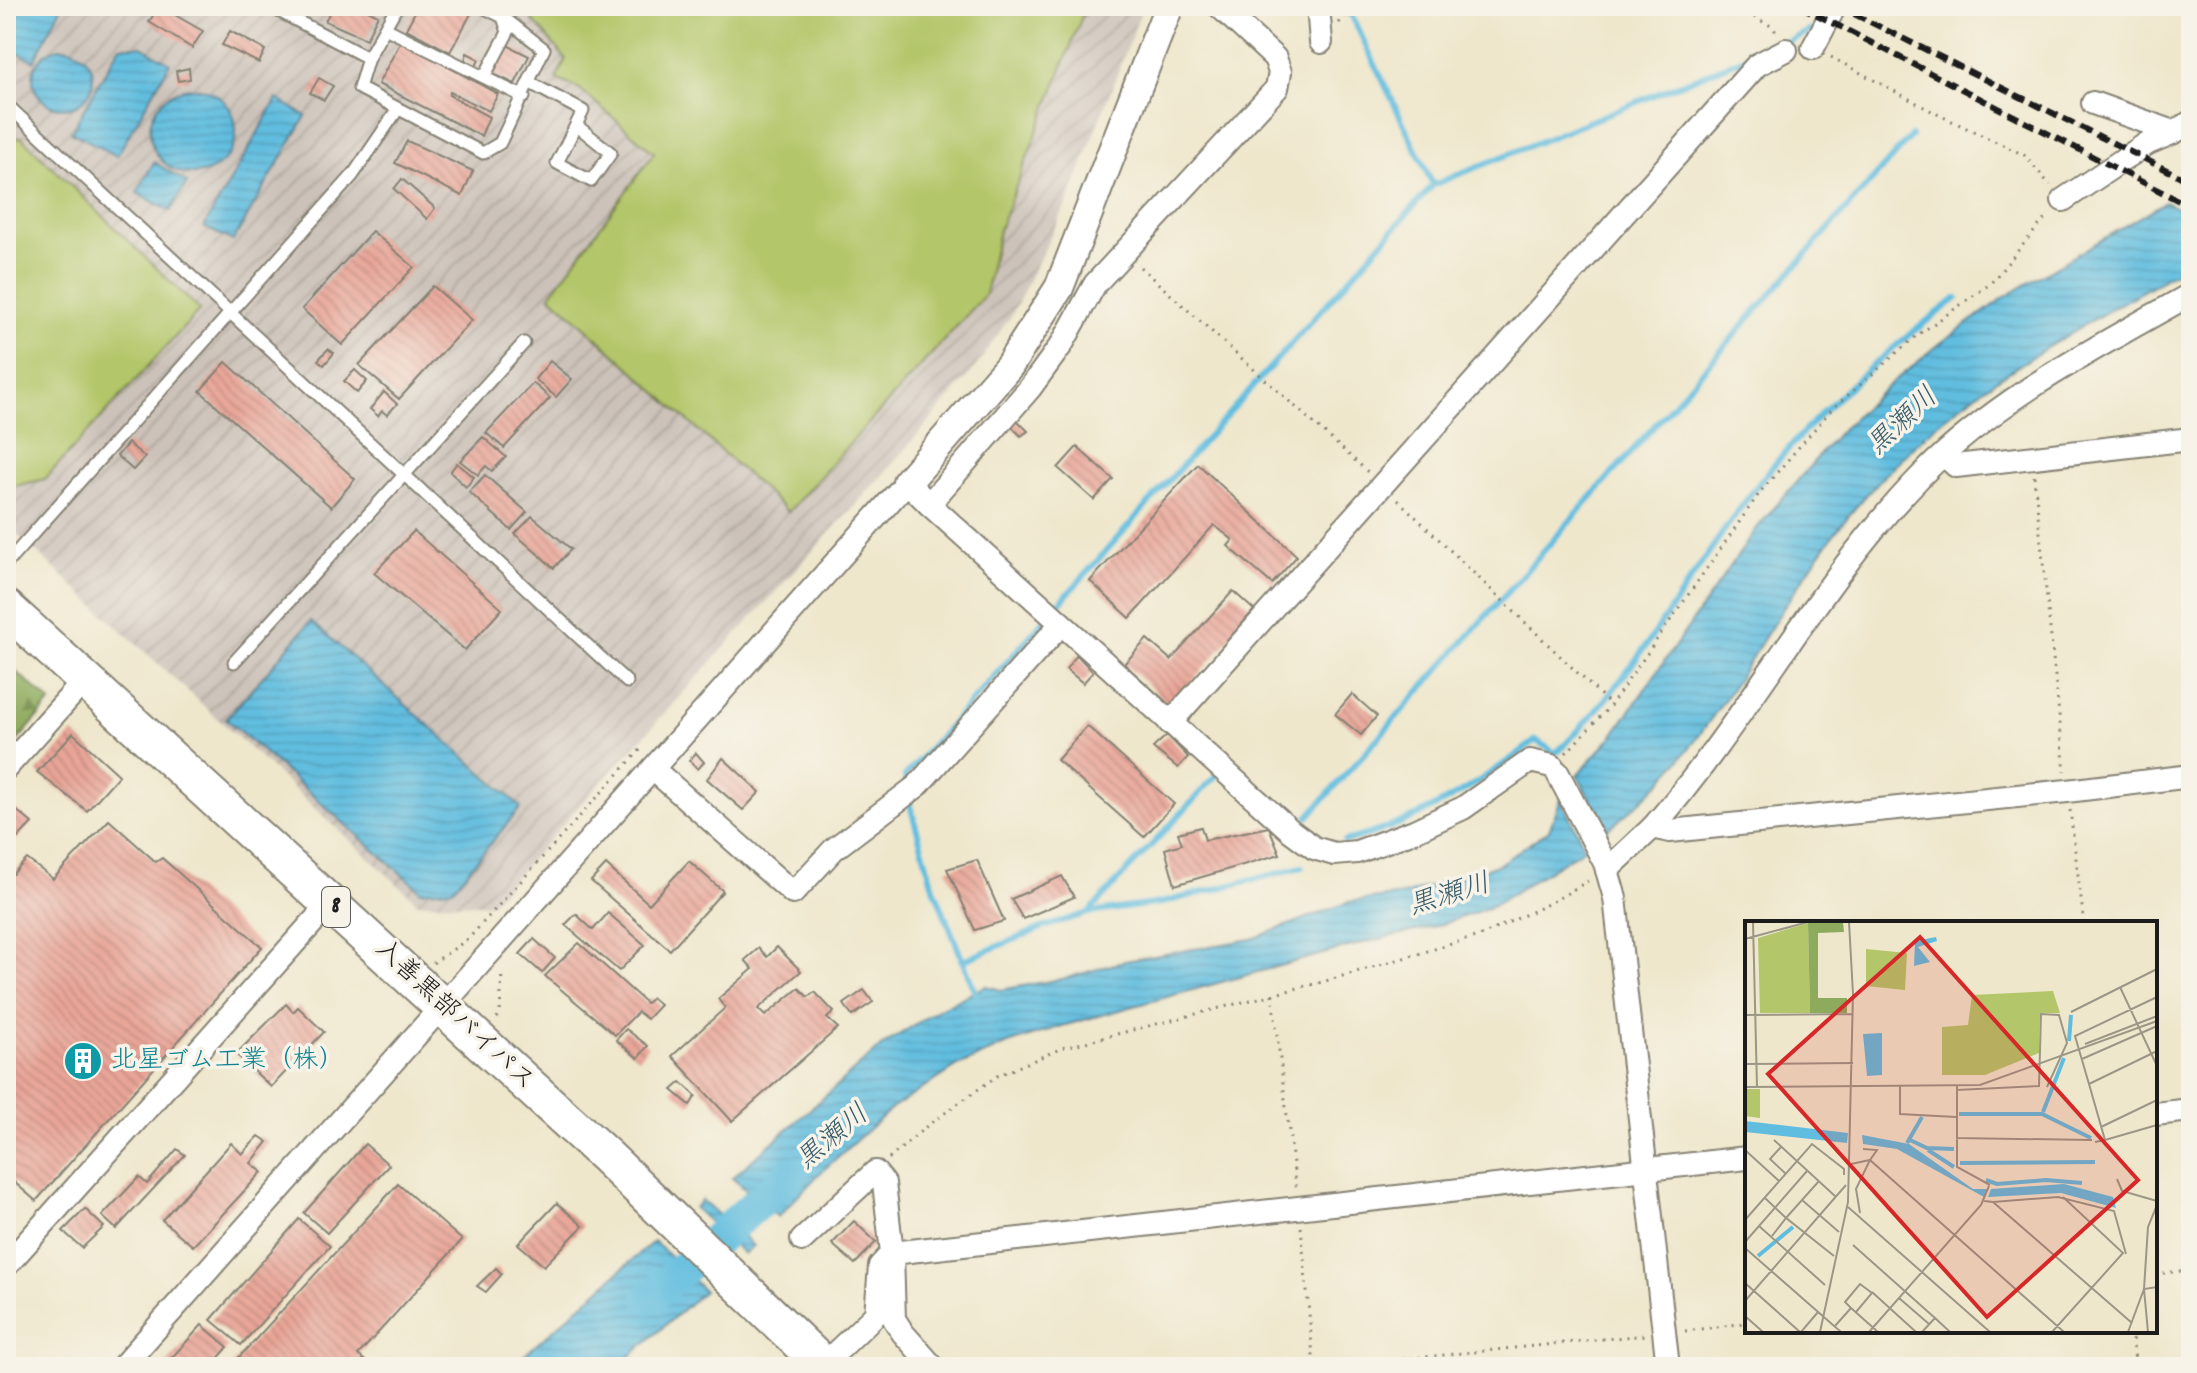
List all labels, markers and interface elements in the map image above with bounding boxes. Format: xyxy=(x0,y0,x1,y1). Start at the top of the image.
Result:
water label: 黒瀬川 xyxy=(1860,380,1948,466)
water label: 黒瀬川 xyxy=(1404,866,1496,928)
road number: 8 xyxy=(322,887,350,927)
inset map xyxy=(1745,921,2157,1333)
street label: 入善黒部バイパス xyxy=(366,932,542,1100)
building icon: 北星ゴム工業（株） xyxy=(62,1040,104,1082)
place label: 北星ゴム工業（株） xyxy=(111,1043,344,1080)
water label: 黒瀬川 xyxy=(789,1097,879,1181)

